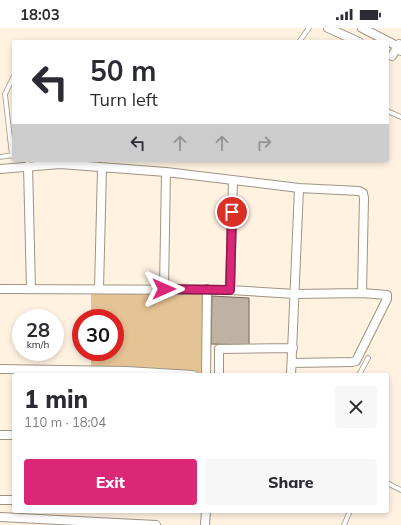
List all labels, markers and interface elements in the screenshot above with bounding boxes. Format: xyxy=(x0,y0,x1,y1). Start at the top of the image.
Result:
text: 18:03 xyxy=(20,5,60,24)
text: 50 m xyxy=(90,53,156,88)
icon: left xyxy=(24,56,76,108)
text: Turn left xyxy=(90,88,158,111)
icon: left xyxy=(127,132,149,154)
icon: ahead xyxy=(169,132,191,154)
icon: ahead xyxy=(211,132,233,154)
icon: right xyxy=(253,132,275,154)
pin xyxy=(215,195,249,229)
icon: arrive xyxy=(221,201,243,223)
position arrow xyxy=(143,268,185,310)
speed limit sign: 30 xyxy=(72,309,124,361)
text: 28 xyxy=(26,317,50,342)
text: km/h xyxy=(27,338,49,351)
text: 1 min xyxy=(24,384,88,414)
button: close xyxy=(335,386,377,428)
text: 110 m · 18:04 xyxy=(24,414,106,430)
button: Exit xyxy=(24,459,197,505)
button: Share xyxy=(205,459,377,505)

